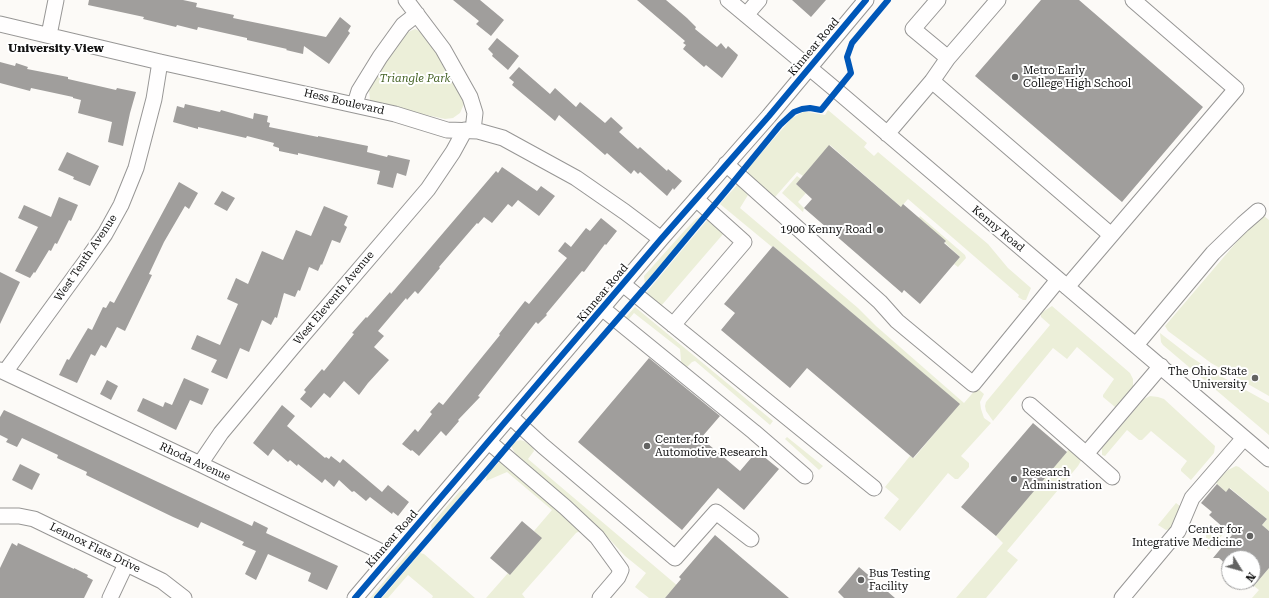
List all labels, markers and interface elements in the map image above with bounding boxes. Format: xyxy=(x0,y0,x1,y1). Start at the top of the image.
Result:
street label: Kinnear Road xyxy=(786,15,842,79)
district label: University View xyxy=(8,41,104,55)
place label: Metro Early College High School xyxy=(1023,64,1131,90)
park label: Triangle Park xyxy=(379,72,451,86)
marker: Metro Early College High School xyxy=(1010,72,1020,82)
street label: Hess Boulevard xyxy=(302,86,386,118)
street label: Kenny Road xyxy=(969,203,1027,255)
street label: West Tenth Avenue xyxy=(52,212,120,304)
place label: 1900 Kenny Road xyxy=(780,223,872,237)
marker: 1900 Kenny Road xyxy=(875,225,885,235)
street label: West Eleventh Avenue xyxy=(291,249,377,347)
street label: Kinnear Road xyxy=(575,261,631,325)
place label: The Ohio State University xyxy=(1168,365,1247,391)
marker: The Ohio State University xyxy=(1250,373,1260,383)
place label: Center for Automotive Research xyxy=(655,433,768,459)
street label: Rhoda Avenue xyxy=(157,440,233,484)
marker: Center for Automotive Research xyxy=(642,441,652,451)
place label: Research Administration xyxy=(1022,466,1102,492)
marker: Research Administration xyxy=(1009,474,1019,484)
street label: Kinnear Road xyxy=(363,508,421,570)
street label: Lennox Flats Drive xyxy=(47,520,143,576)
place label: Center for Integrative Medicine xyxy=(1132,523,1242,549)
marker: Center for Integrative Medicine xyxy=(1245,531,1255,541)
north arrow xyxy=(1221,550,1261,590)
place label: Bus Testing Facility xyxy=(869,567,930,593)
text: N xyxy=(1242,570,1258,584)
marker: Bus Testing Facility xyxy=(856,575,866,585)

